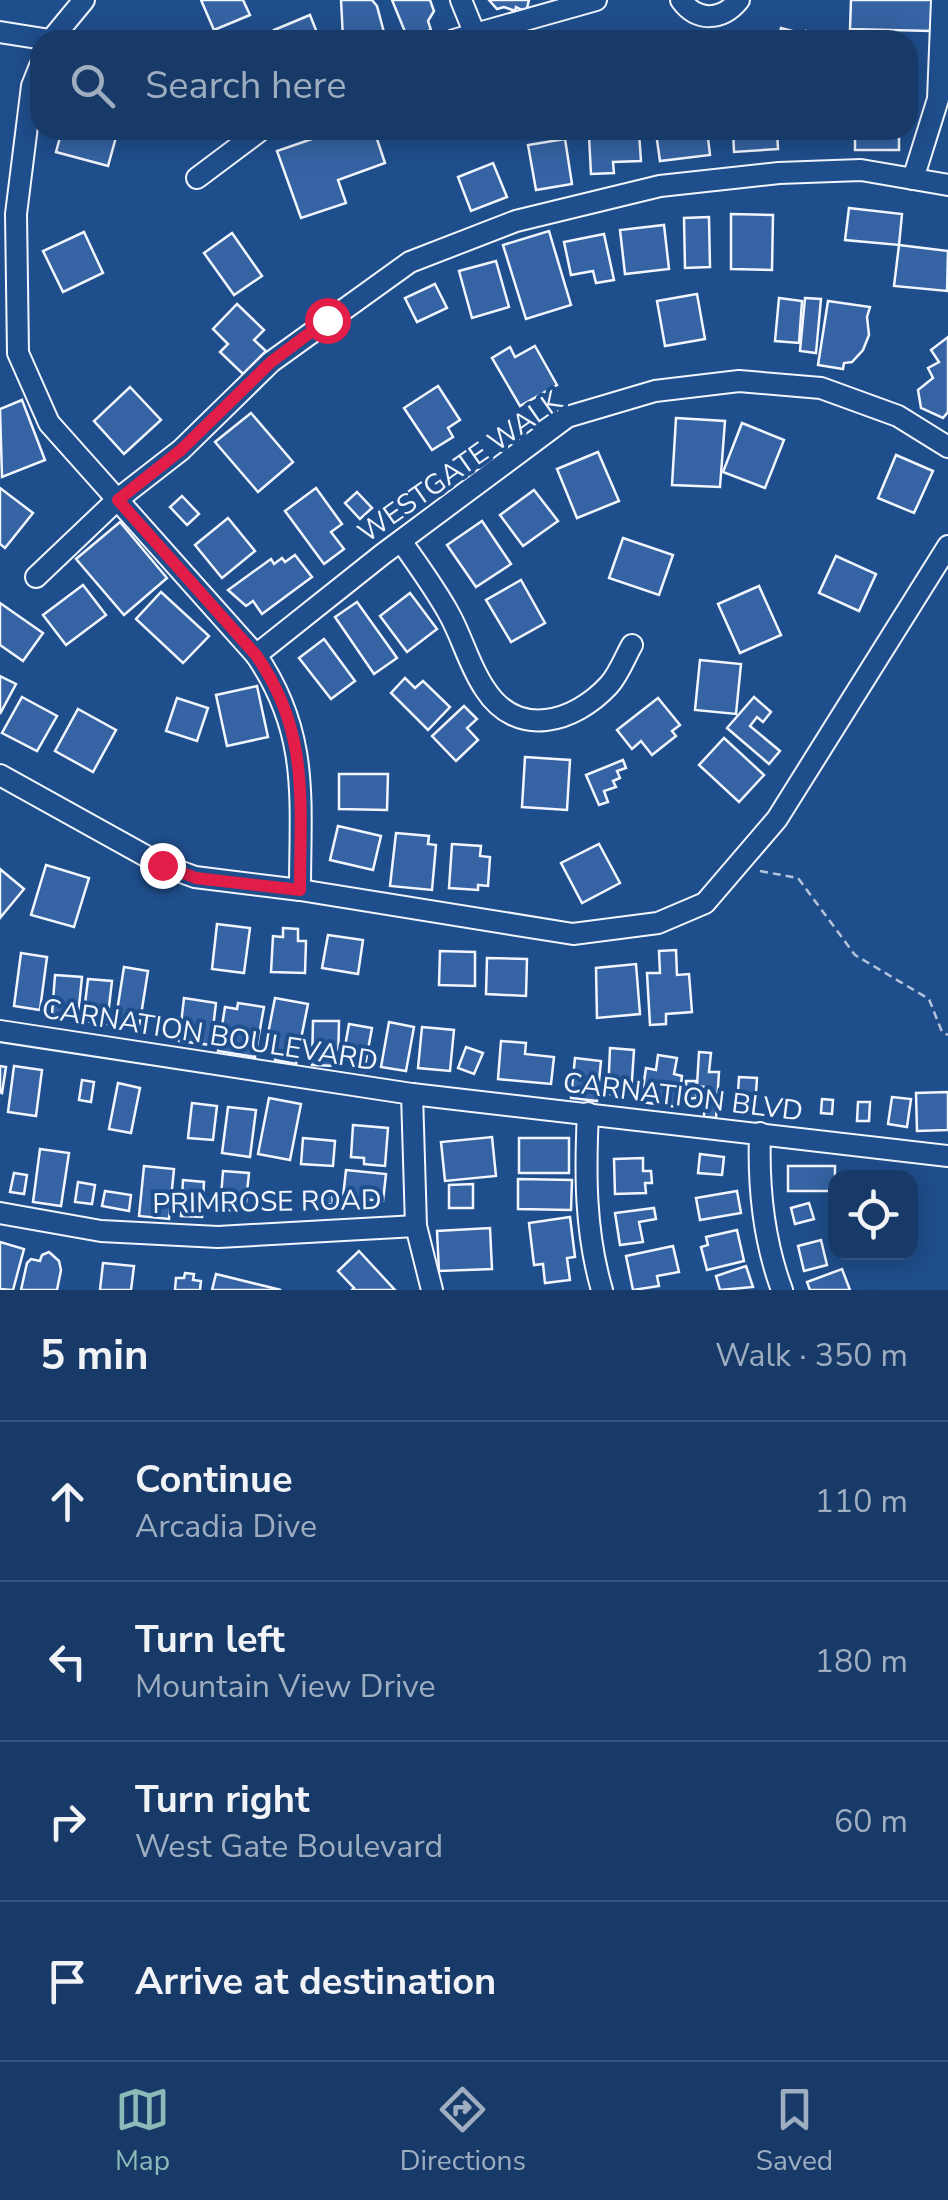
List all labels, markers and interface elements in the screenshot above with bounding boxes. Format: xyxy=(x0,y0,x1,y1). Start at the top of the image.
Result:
search box xyxy=(30,30,918,140)
icon: search xyxy=(65,58,120,113)
text: Search here xyxy=(145,60,346,111)
route start xyxy=(305,298,351,344)
street label: WESTGATE WALK xyxy=(351,382,570,552)
route end xyxy=(140,843,186,889)
street label: CARNATION BOULEVARD xyxy=(39,990,381,1080)
street label: CARNATION BLVD xyxy=(561,1063,805,1131)
map controls xyxy=(828,1170,918,1260)
button: locate xyxy=(828,1170,918,1260)
street label: PRIMROSE ROAD xyxy=(152,1181,382,1223)
text: 5 min xyxy=(40,1327,149,1384)
text: Walk · 350 m xyxy=(715,1334,908,1377)
text: Continue xyxy=(135,1454,293,1505)
icon: ahead xyxy=(40,1474,95,1529)
text: 110 m xyxy=(815,1480,908,1523)
text: Arcadia Dive xyxy=(135,1505,317,1548)
text: Turn left xyxy=(135,1614,285,1665)
icon: left xyxy=(40,1634,95,1689)
text: 180 m xyxy=(815,1640,908,1683)
text: Mountain View Drive xyxy=(135,1665,436,1708)
text: Turn right xyxy=(135,1774,310,1825)
icon: right xyxy=(40,1794,95,1849)
text: 60 m xyxy=(834,1800,908,1843)
text: West Gate Boulevard xyxy=(135,1825,443,1868)
icon: arrive xyxy=(40,1954,95,2009)
text: Arrive at destination xyxy=(135,1956,496,2007)
tab: Map xyxy=(115,2082,170,2180)
tab: Directions xyxy=(400,2082,526,2180)
tab: Saved xyxy=(756,2082,833,2180)

